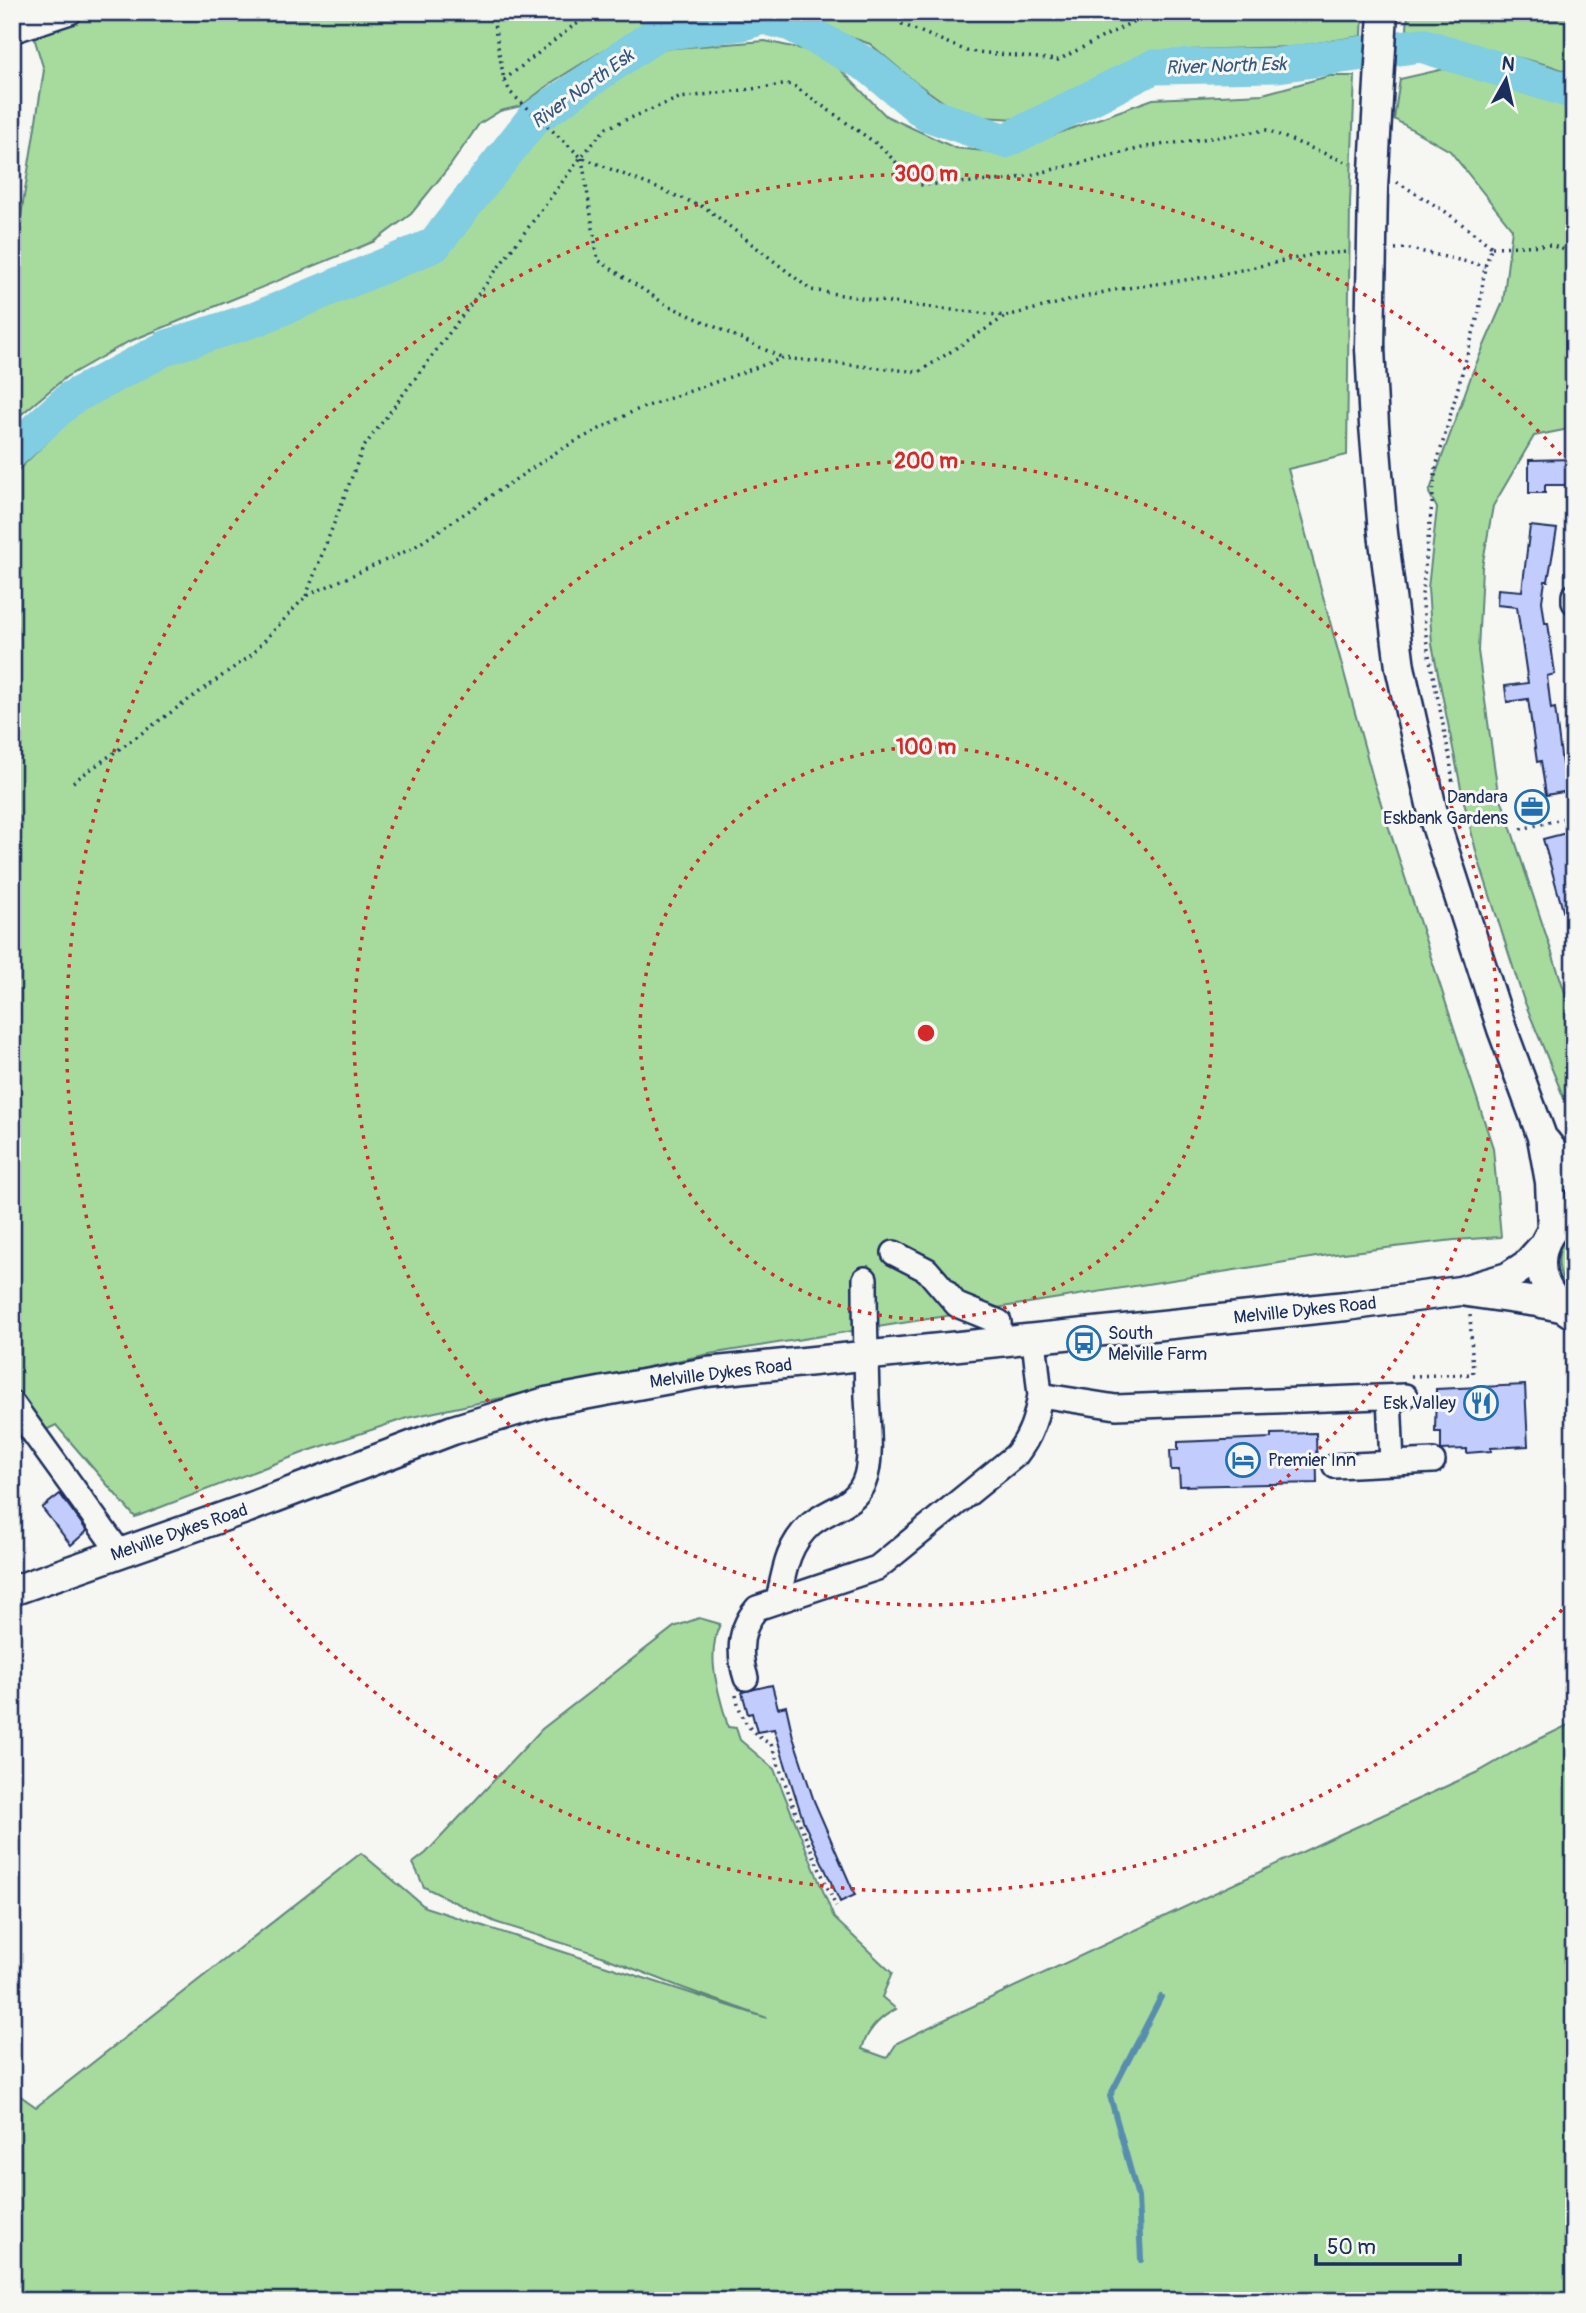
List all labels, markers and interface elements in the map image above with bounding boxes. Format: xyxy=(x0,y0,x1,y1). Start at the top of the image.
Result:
water label: River North Esk xyxy=(527,42,640,134)
north arrow xyxy=(1470,46,1540,116)
text: N xyxy=(1500,51,1516,77)
water label: River North Esk xyxy=(1165,52,1289,80)
text: 300 m xyxy=(894,161,958,188)
text: 200 m xyxy=(894,448,958,475)
text: 100 m xyxy=(896,734,956,761)
place label: Dandara Eskbank Gardens xyxy=(1383,786,1508,830)
office icon: Dandara Eskbank Gardens xyxy=(1513,788,1551,826)
centre of rings xyxy=(914,1021,938,1045)
street label: Melville Dykes Road xyxy=(1233,1292,1378,1329)
place label: South Melville Farm xyxy=(1108,1322,1207,1366)
bus stop icon: South Melville Farm xyxy=(1065,1324,1103,1362)
street label: Melville Dykes Road xyxy=(649,1353,794,1394)
restaurant icon: Esk Valley xyxy=(1462,1384,1500,1422)
place label: Esk Valley xyxy=(1383,1392,1456,1415)
hotel icon: Premier Inn xyxy=(1224,1441,1262,1479)
place label: Premier Inn xyxy=(1268,1449,1356,1472)
street label: Melville Dykes Road xyxy=(108,1498,251,1567)
scale bar xyxy=(1316,2222,1460,2266)
text: 50 m xyxy=(1327,2234,1376,2261)

